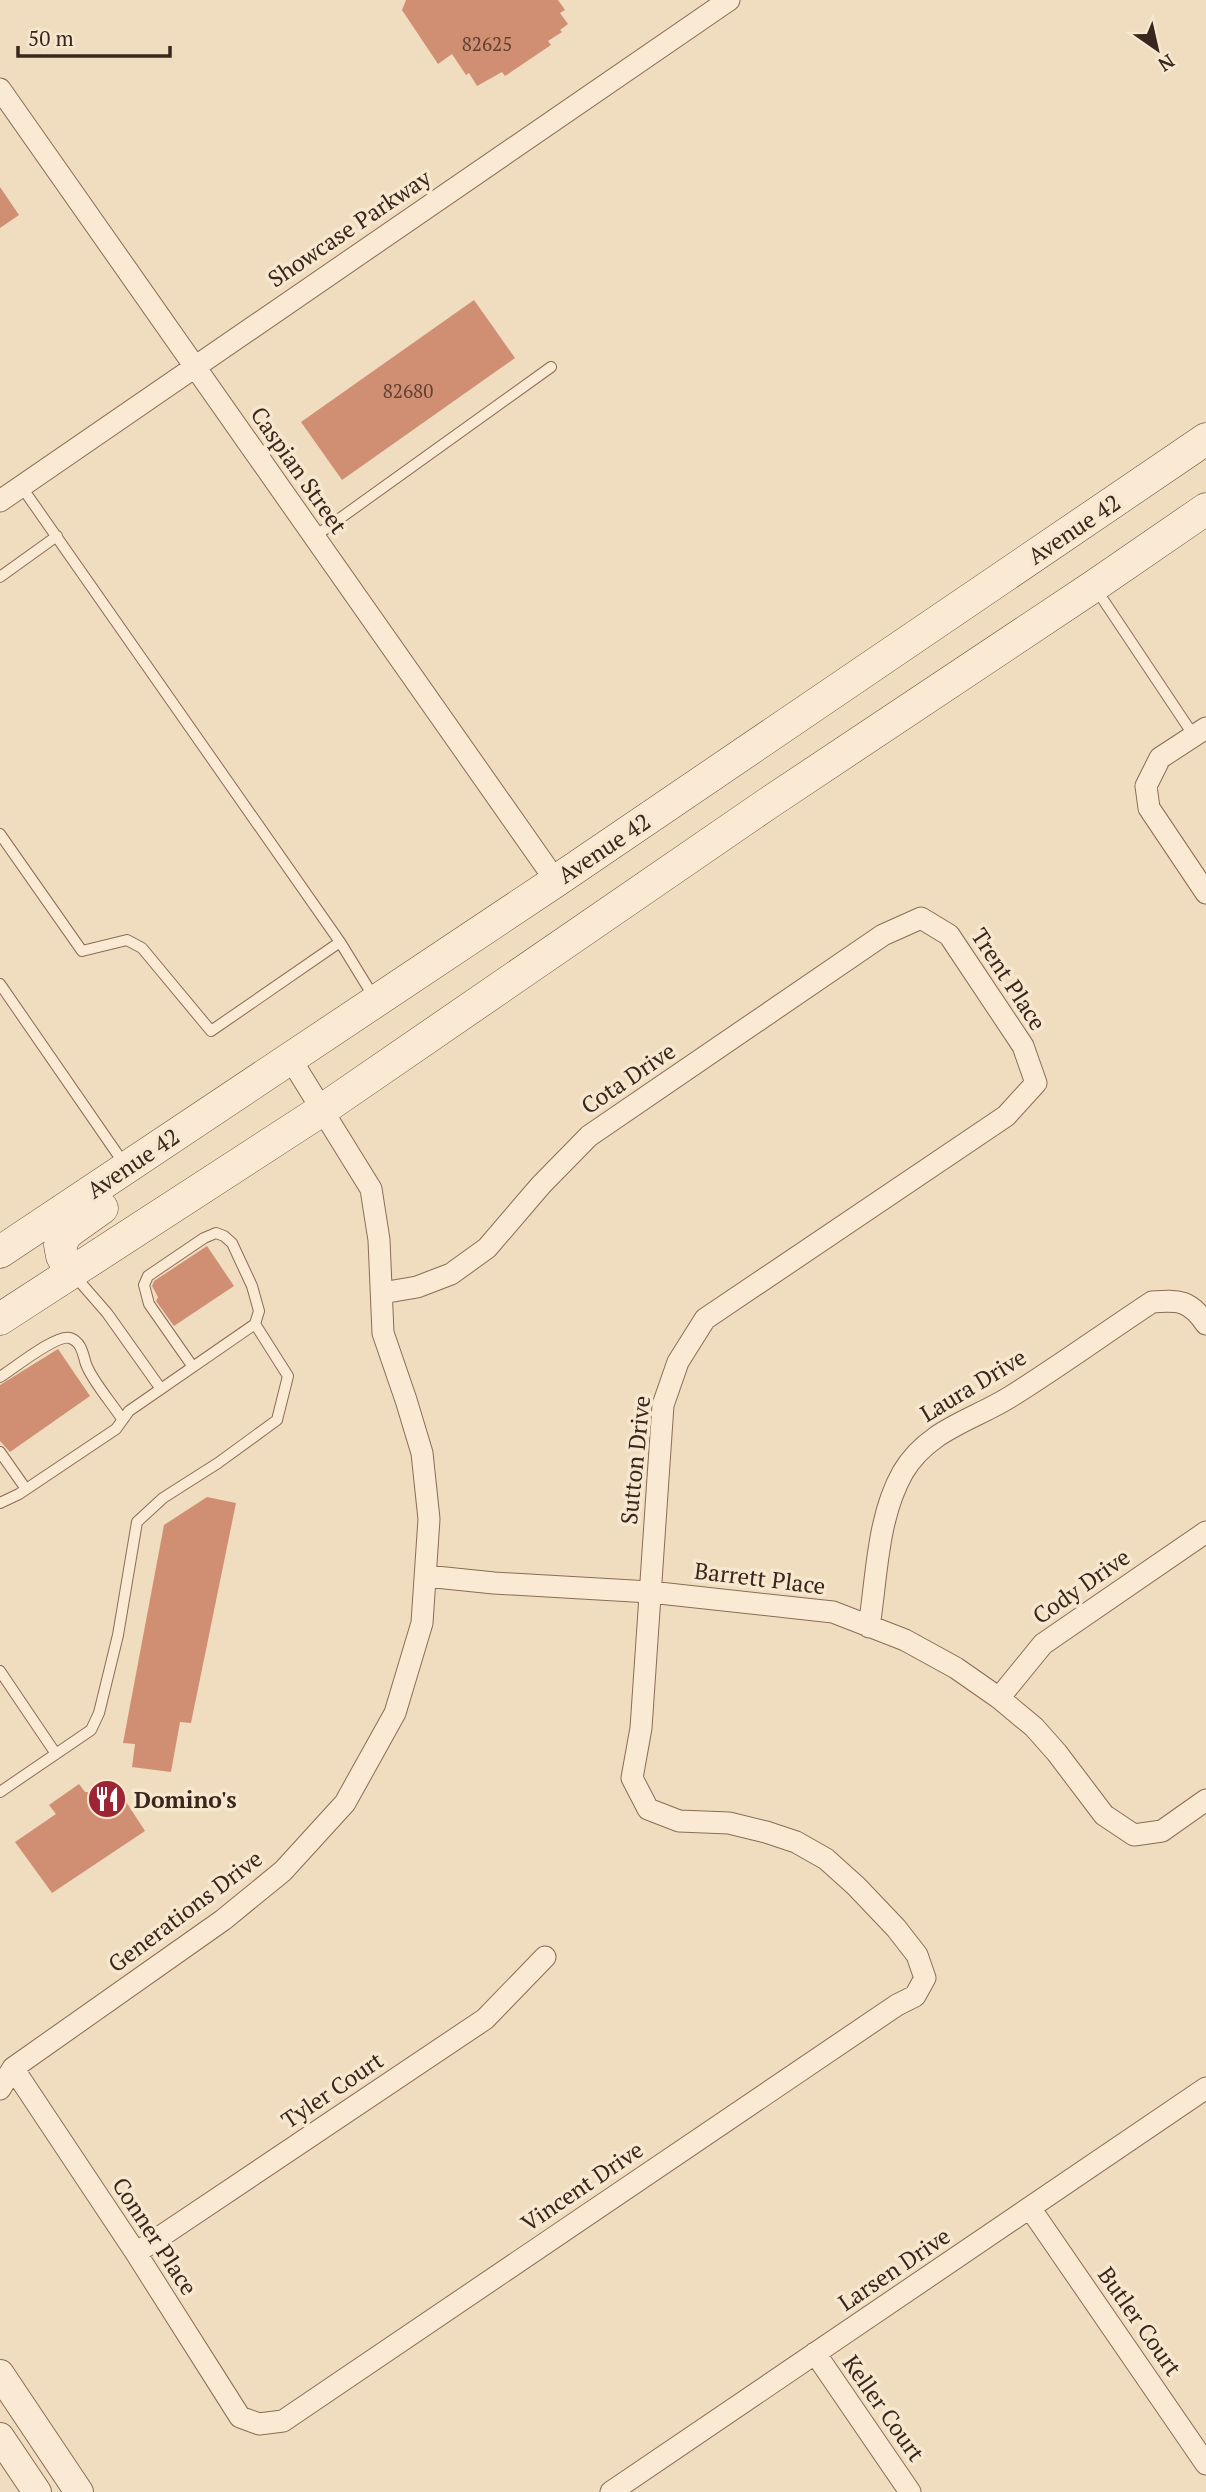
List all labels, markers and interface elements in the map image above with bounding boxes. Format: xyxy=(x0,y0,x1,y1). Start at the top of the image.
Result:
scale bar xyxy=(18,14,170,58)
north arrow xyxy=(1122,14,1192,84)
text: 50 m xyxy=(28,24,74,52)
house number: 82625 xyxy=(462,31,512,56)
text: N xyxy=(1153,49,1180,78)
street label: Showcase Parkway xyxy=(262,162,437,294)
house number: 82680 xyxy=(383,378,433,403)
street label: Caspian Street xyxy=(244,400,355,540)
street label: Avenue 42 xyxy=(1022,487,1126,571)
street label: Avenue 42 xyxy=(552,806,656,890)
street label: Trent Place xyxy=(964,922,1054,1036)
street label: Cota Drive xyxy=(575,1035,681,1121)
street label: Avenue 42 xyxy=(81,1121,185,1205)
street label: Laura Drive xyxy=(914,1341,1032,1429)
street label: Sutton Drive xyxy=(613,1394,657,1526)
street label: Cody Drive xyxy=(1026,1541,1136,1631)
street label: Barrett Place xyxy=(693,1555,827,1601)
restaurant icon: Domino's xyxy=(86,1778,128,1820)
place label: Domino's xyxy=(134,1784,237,1815)
street label: Generations Drive xyxy=(102,1843,268,1979)
street label: Tyler Court xyxy=(275,2044,389,2135)
street label: Vincent Drive xyxy=(515,2134,649,2238)
street label: Conner Place xyxy=(105,2171,205,2301)
street label: Larsen Drive xyxy=(832,2220,956,2318)
street label: Butler Court xyxy=(1091,2260,1189,2382)
street label: Keller Court xyxy=(836,2349,932,2468)

